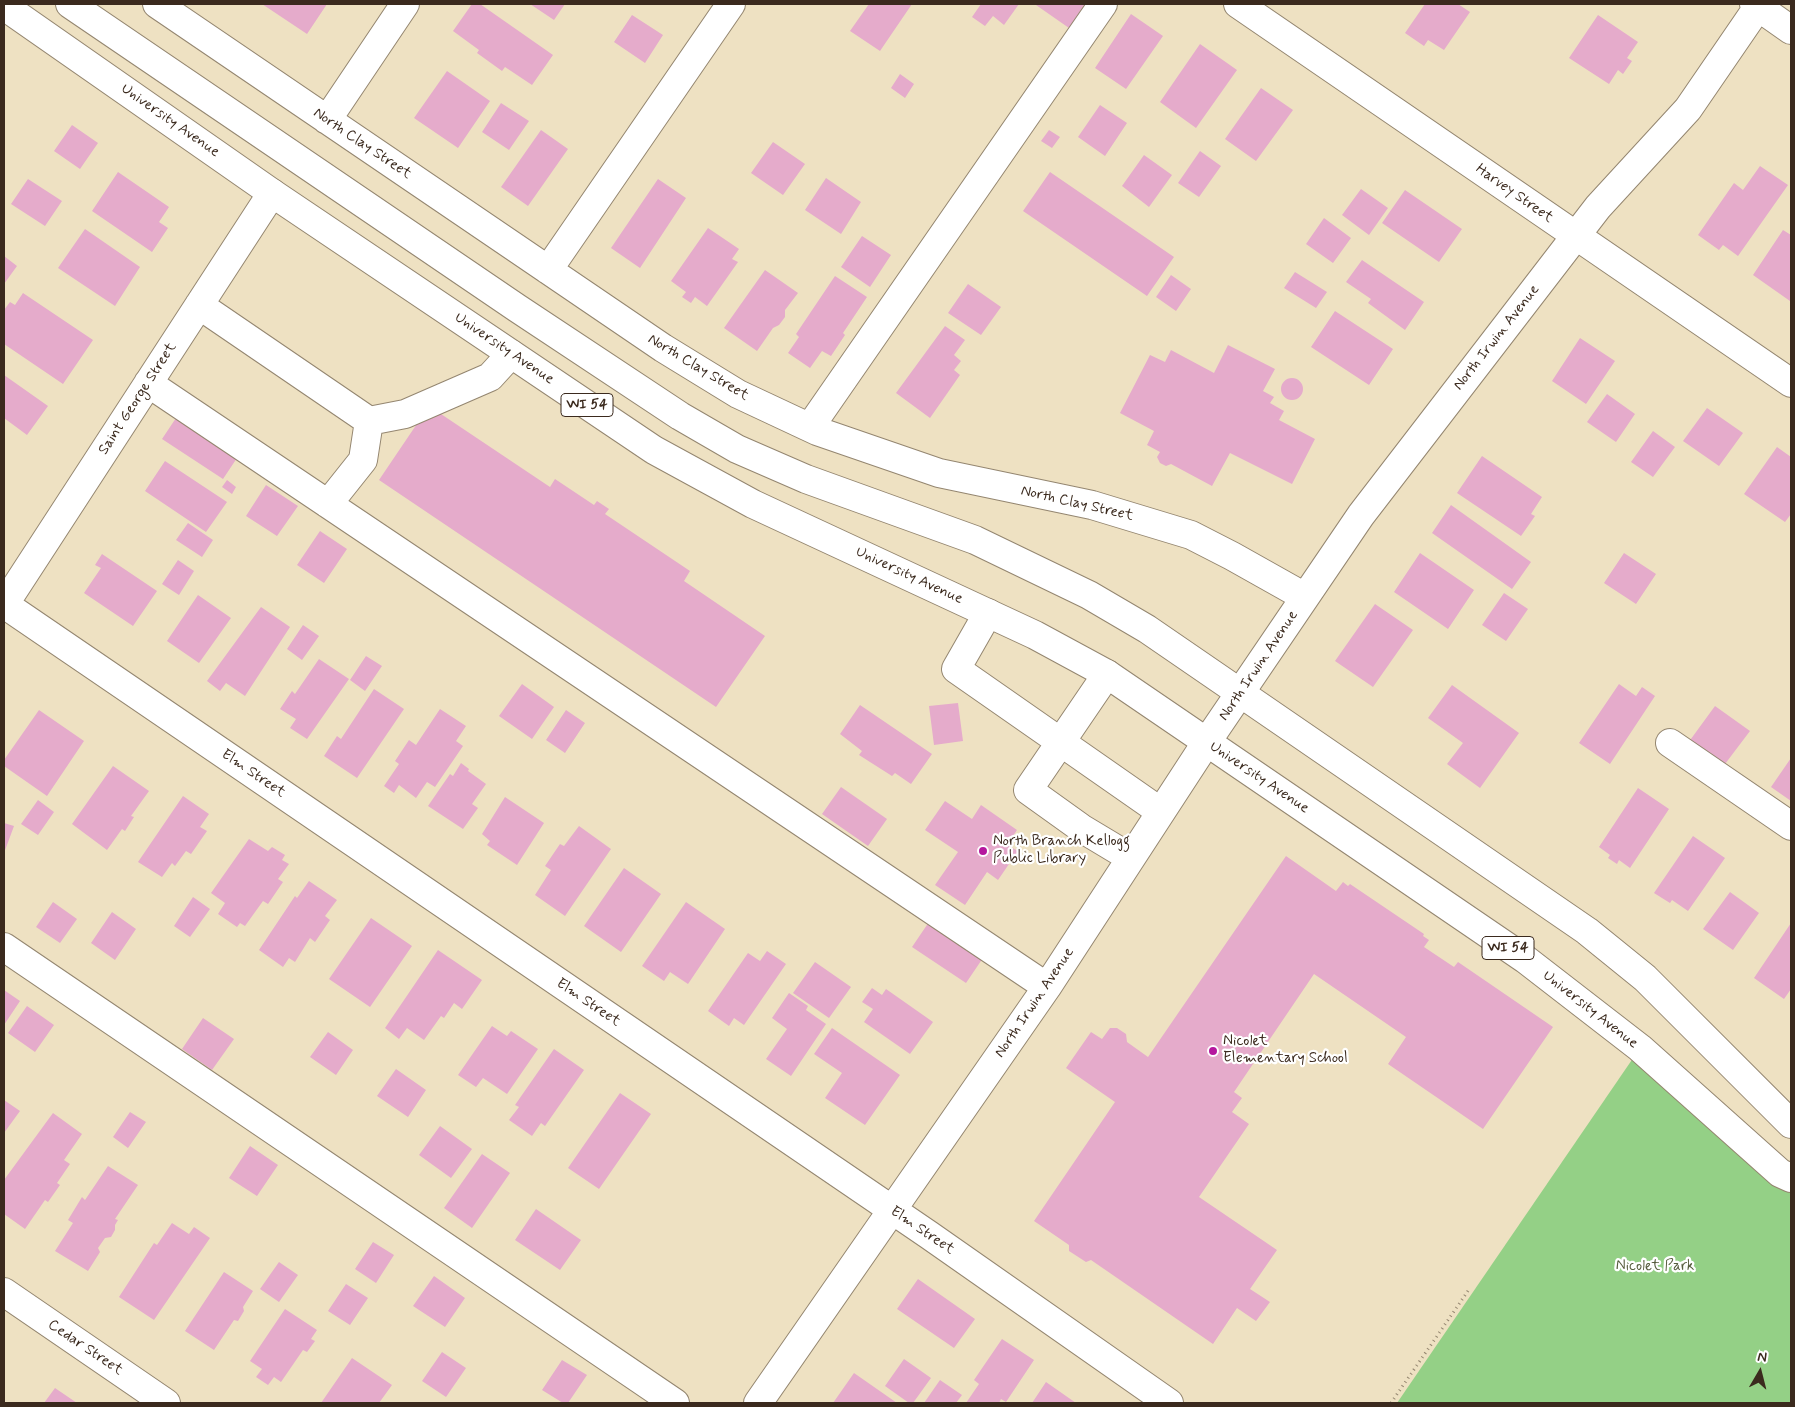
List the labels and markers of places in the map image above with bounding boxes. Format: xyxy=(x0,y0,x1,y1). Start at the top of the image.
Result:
place label: North Branch Kellogg Public Library xyxy=(993,833,1130,868)
marker: North Branch Kellogg Public Library xyxy=(977,845,989,857)
place label: Nicolet Elementary School xyxy=(1223,1033,1348,1068)
marker: Nicolet Elementary School xyxy=(1207,1045,1219,1057)

